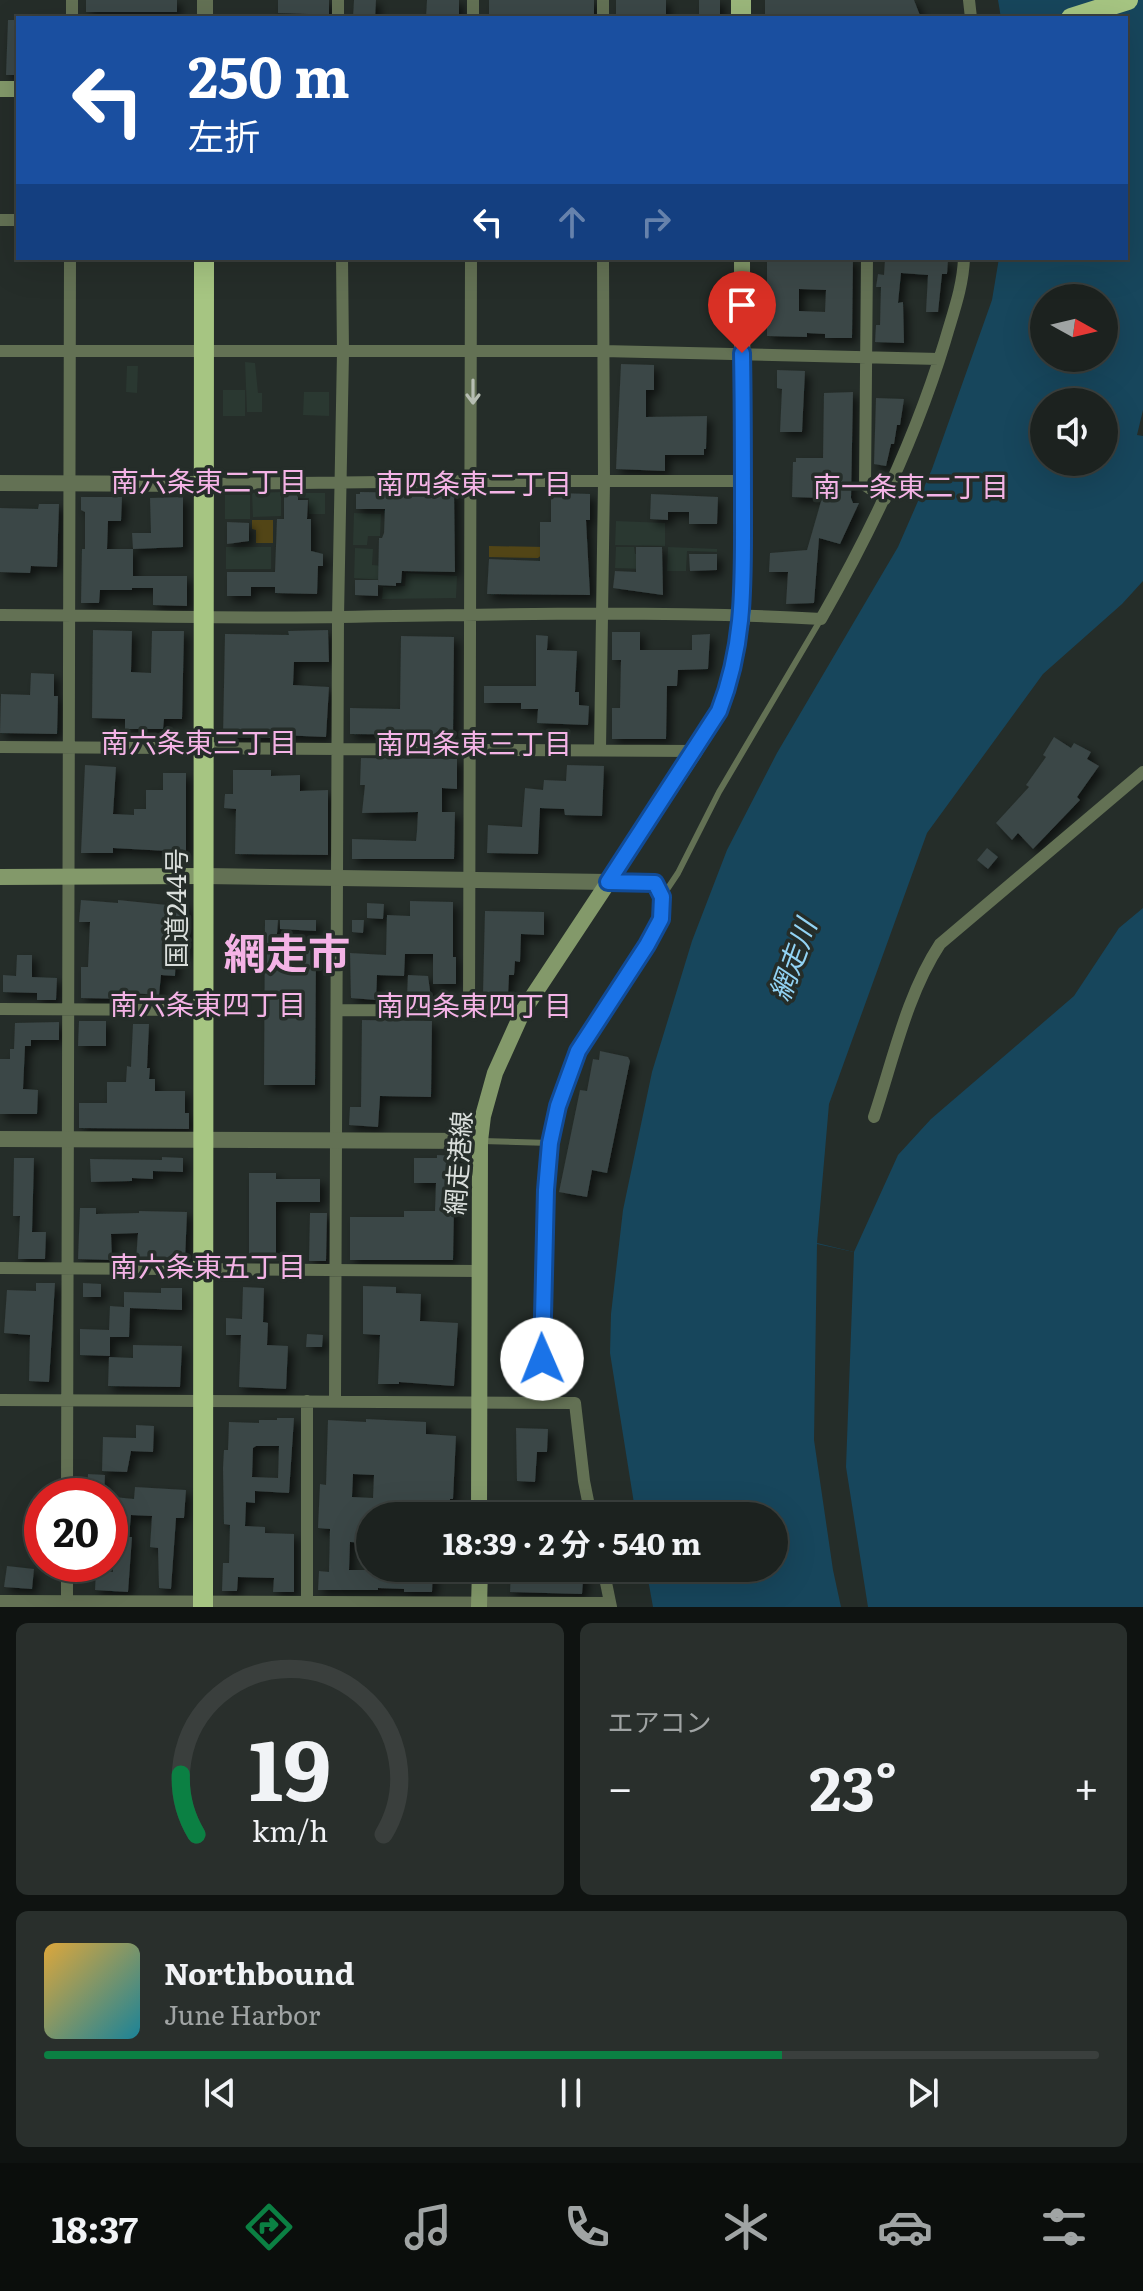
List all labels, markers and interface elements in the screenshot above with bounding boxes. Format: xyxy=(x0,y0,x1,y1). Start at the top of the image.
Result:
text: 250 m xyxy=(188,32,350,115)
icon: left xyxy=(56,48,160,152)
text: 左折 xyxy=(188,108,260,161)
icon: left xyxy=(466,200,510,244)
icon: ahead xyxy=(550,200,594,244)
icon: right xyxy=(634,200,678,244)
pin xyxy=(708,271,776,353)
icon: arrive xyxy=(720,283,764,327)
north arrow xyxy=(1030,284,1118,372)
map controls xyxy=(1030,284,1118,476)
one-way arrow xyxy=(465,378,480,405)
button: sound xyxy=(1030,388,1118,476)
district label: 南六条東二丁目 xyxy=(111,459,307,501)
district label: 南四条東二丁目 xyxy=(376,461,572,503)
district label: 南一条東二丁目 xyxy=(813,464,1009,506)
district label: 南六条東三丁目 xyxy=(101,720,297,762)
district label: 南四条東三丁目 xyxy=(376,721,572,763)
street label: 国道244号 xyxy=(155,848,194,968)
water label: 網走川 xyxy=(757,910,826,1006)
district label: 網走市 xyxy=(224,920,350,982)
district label: 南六条東四丁目 xyxy=(110,982,306,1024)
district label: 南四条東四丁目 xyxy=(376,983,572,1025)
street label: 網走港線 xyxy=(433,1110,480,1216)
district label: 南六条東五丁目 xyxy=(110,1244,306,1286)
position arrow xyxy=(500,1317,584,1401)
speed limit sign: 20 xyxy=(24,1478,128,1582)
text: 18:39 · 2 分 · 540 m xyxy=(443,1520,701,1564)
text: エアコン xyxy=(608,1701,712,1740)
text: 19 xyxy=(249,1703,331,1827)
text: 23° xyxy=(809,1740,897,1829)
text: − xyxy=(608,1752,633,1818)
text: + xyxy=(1073,1752,1099,1818)
text: km/h xyxy=(252,1808,328,1851)
text: Northbound xyxy=(164,1950,355,1994)
text: June Harbor xyxy=(164,1994,320,2033)
icon: previous xyxy=(198,2071,242,2115)
icon: pause xyxy=(549,2071,593,2115)
icon: next xyxy=(901,2071,945,2115)
icon: directions xyxy=(241,2199,297,2255)
icon: music xyxy=(400,2199,456,2255)
icon: phone xyxy=(559,2199,615,2255)
icon: climate xyxy=(718,2199,774,2255)
icon: car xyxy=(877,2199,933,2255)
icon: filters xyxy=(1036,2199,1092,2255)
text: 18:37 xyxy=(51,2201,138,2254)

